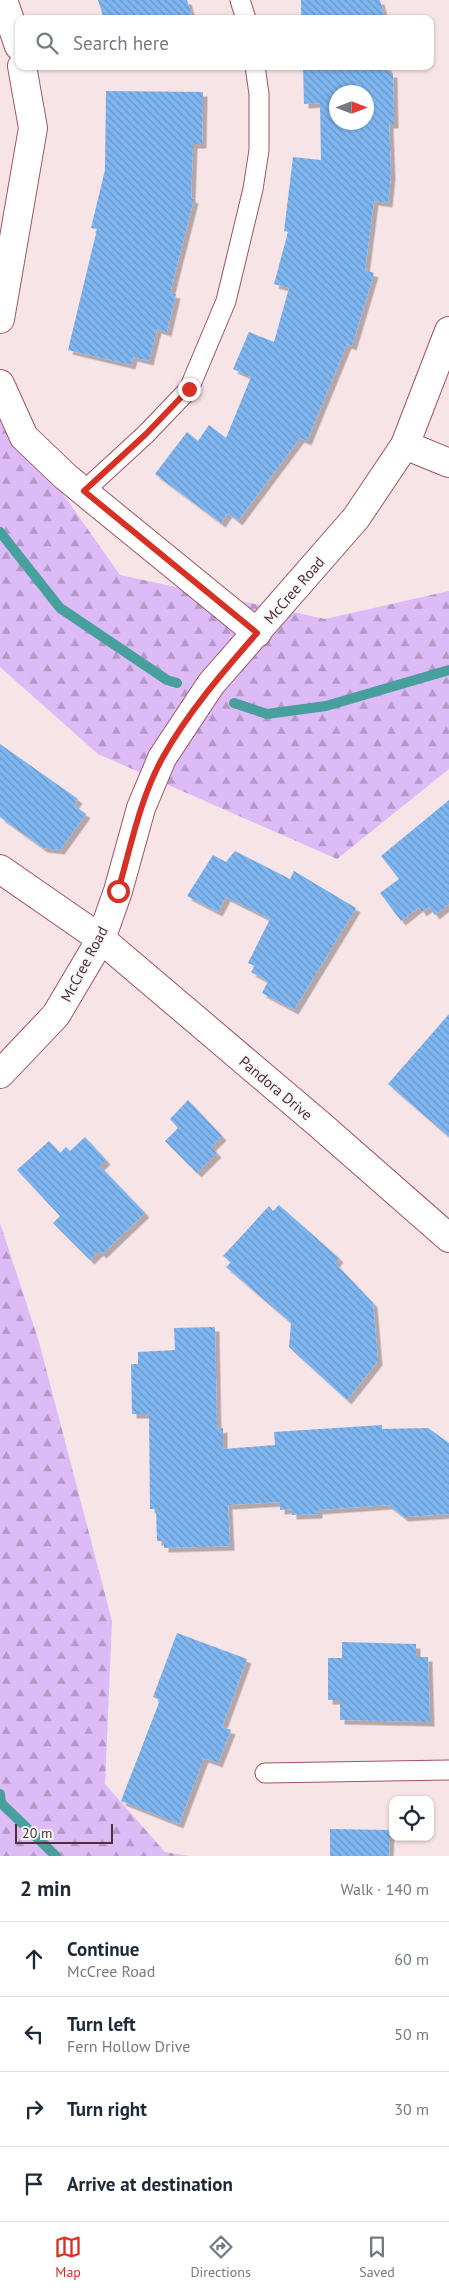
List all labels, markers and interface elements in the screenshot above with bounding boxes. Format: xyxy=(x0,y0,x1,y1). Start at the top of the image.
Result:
search box xyxy=(15,15,434,70)
icon: search xyxy=(33,29,61,57)
text: Search here xyxy=(73,31,169,55)
north arrow xyxy=(329,85,374,130)
route end xyxy=(178,378,201,401)
street label: McCree Road xyxy=(260,552,328,628)
route start xyxy=(107,880,130,903)
street label: McCree Road xyxy=(56,923,112,1005)
street label: Pandora Drive xyxy=(236,1052,316,1124)
map controls xyxy=(389,1796,434,1841)
button: locate xyxy=(389,1796,434,1841)
scale bar xyxy=(15,1821,112,1844)
text: 20 m xyxy=(22,1824,52,1842)
text: 2 min xyxy=(20,1875,71,1902)
text: Walk · 140 m xyxy=(340,1879,429,1899)
text: Continue xyxy=(67,1937,139,1961)
icon: ahead xyxy=(20,1945,48,1973)
text: 60 m xyxy=(394,1949,429,1969)
text: McCree Road xyxy=(67,1961,155,1981)
text: Turn left xyxy=(67,2012,136,2036)
icon: left xyxy=(20,2020,48,2048)
text: 50 m xyxy=(394,2024,429,2044)
text: Fern Hollow Drive xyxy=(67,2036,190,2056)
icon: right xyxy=(20,2095,48,2123)
text: Turn right xyxy=(67,2097,147,2121)
text: 30 m xyxy=(394,2099,429,2119)
icon: arrive xyxy=(20,2170,48,2198)
text: Arrive at destination xyxy=(67,2172,233,2196)
tab: Map xyxy=(54,2233,82,2281)
tab: Directions xyxy=(190,2233,251,2281)
tab: Saved xyxy=(359,2233,395,2281)

